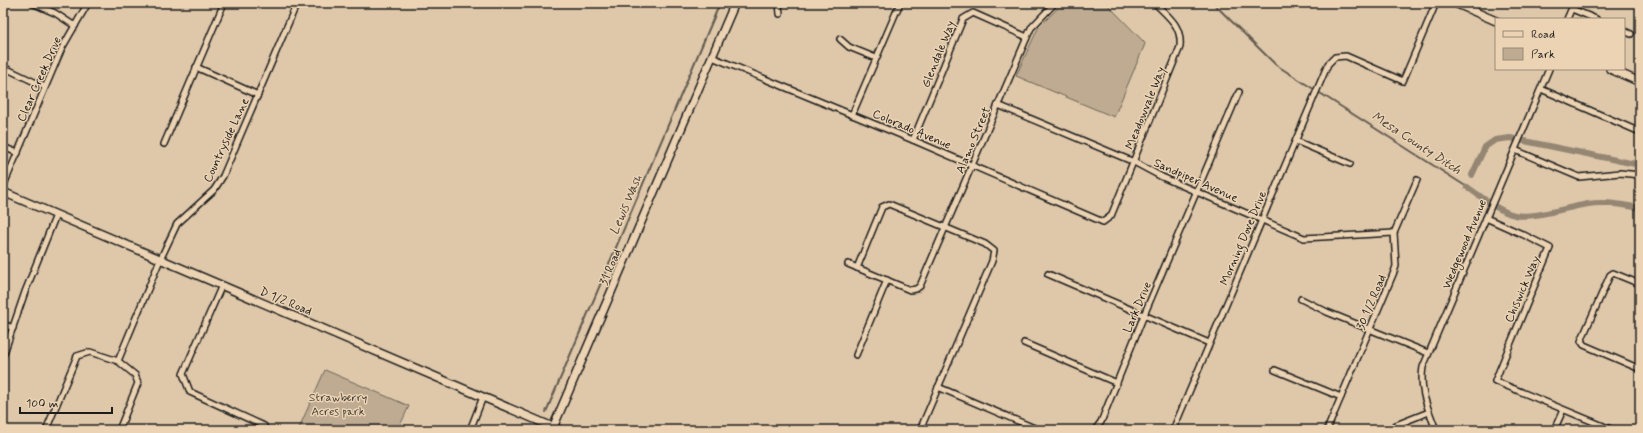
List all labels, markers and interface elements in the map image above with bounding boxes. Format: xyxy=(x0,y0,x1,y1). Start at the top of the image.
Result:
street label: Glendale Way xyxy=(918,18,960,90)
legend xyxy=(1495,18,1625,70)
text: Road xyxy=(1531,27,1555,43)
street label: Clear Creek Drive xyxy=(14,34,66,125)
text: Park xyxy=(1531,47,1555,63)
street label: Meadowvale Way xyxy=(1122,64,1170,152)
street label: Countryside Lane xyxy=(200,95,254,185)
street label: Alamo Street xyxy=(953,104,995,176)
street label: Colorado Avenue xyxy=(870,106,953,154)
water label: Mesa County Ditch xyxy=(1368,108,1464,179)
street label: Sandpiper Avenue xyxy=(1151,155,1240,207)
water label: Lewis Wash xyxy=(606,172,647,237)
street label: Morning Dove Drive xyxy=(1217,188,1272,289)
street label: Wedgewood Avenue xyxy=(1439,197,1491,292)
street label: 31 Road xyxy=(596,247,626,288)
street label: Chiswick Way xyxy=(1502,253,1544,325)
street label: 30 1/2 Road xyxy=(1353,272,1391,332)
street label: Lark Drive xyxy=(1120,279,1156,335)
street label: D 1/2 Road xyxy=(257,284,314,320)
scale bar xyxy=(20,389,112,415)
park label: Strawberry Acres park xyxy=(309,390,367,420)
text: 100 m xyxy=(26,396,58,412)

